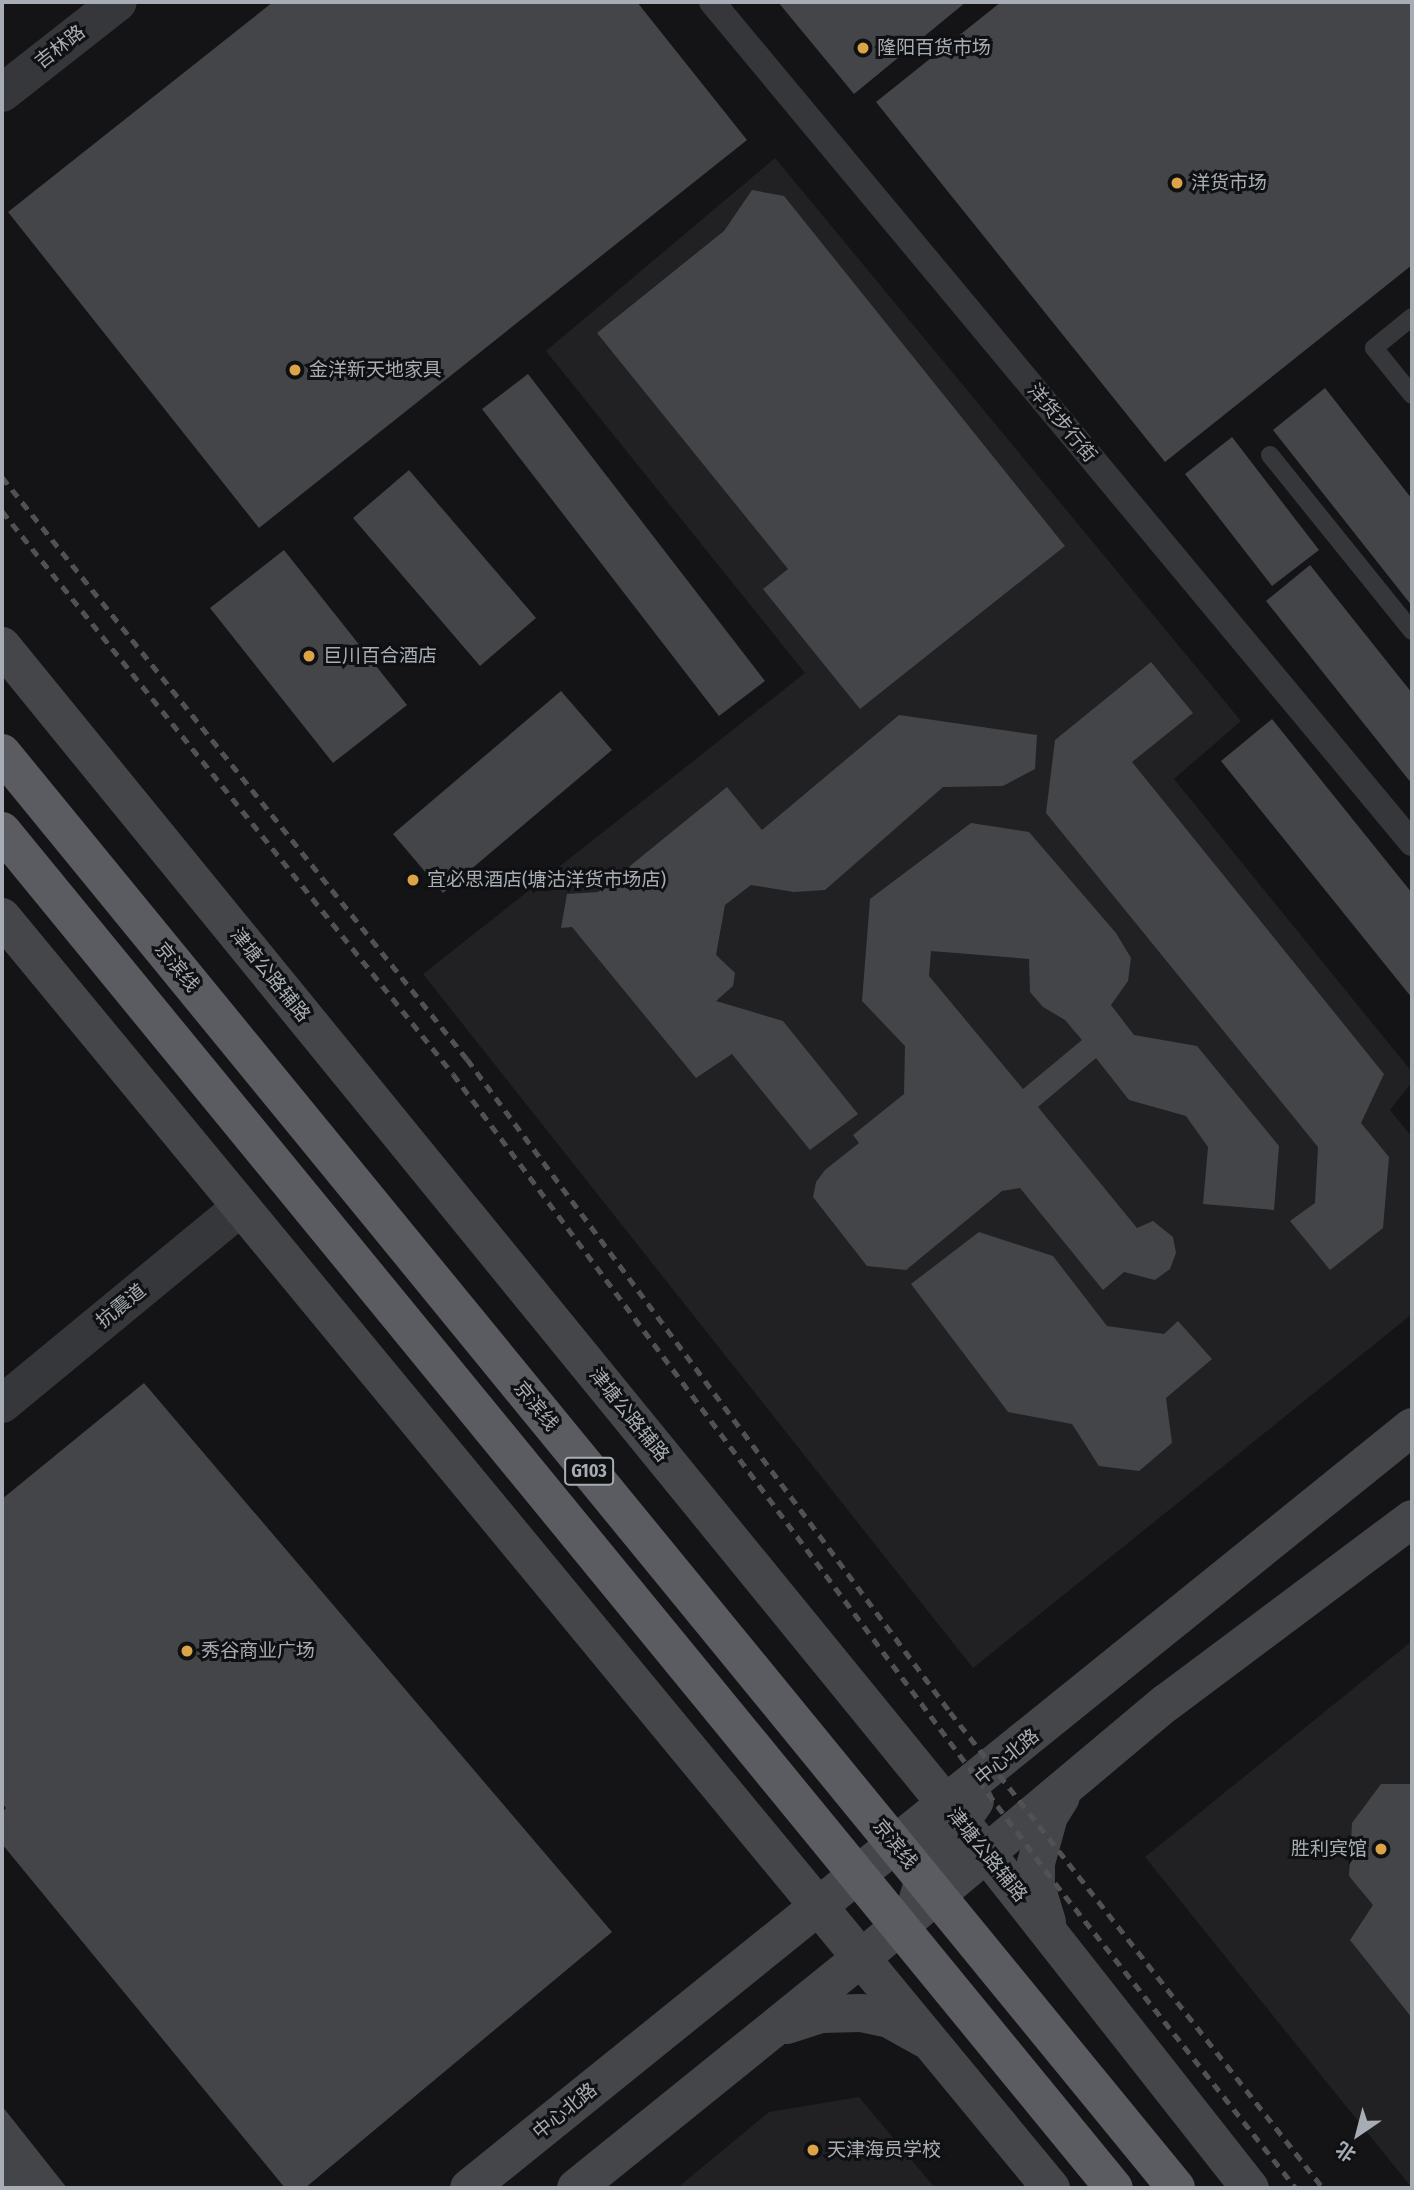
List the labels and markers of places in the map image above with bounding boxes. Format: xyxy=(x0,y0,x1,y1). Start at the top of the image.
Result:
place label: 隆阳百货市场 xyxy=(877,37,991,59)
marker: 隆阳百货市场 xyxy=(855,40,871,56)
place label: 洋货市场 xyxy=(1191,172,1267,194)
marker: 洋货市场 xyxy=(1169,175,1185,191)
place label: 金洋新天地家具 xyxy=(309,359,442,381)
marker: 金洋新天地家具 xyxy=(287,362,303,378)
place label: 巨川百合酒店 xyxy=(323,645,437,667)
marker: 巨川百合酒店 xyxy=(301,648,317,664)
place label: 宜必思酒店(塘沽洋货市场店) xyxy=(427,869,666,891)
marker: 宜必思酒店(塘沽洋货市场店) xyxy=(405,872,421,888)
place label: 秀谷商业广场 xyxy=(201,1640,315,1662)
marker: 秀谷商业广场 xyxy=(179,1643,195,1659)
place label: 胜利宾馆 xyxy=(1291,1838,1367,1860)
marker: 胜利宾馆 xyxy=(1373,1841,1389,1857)
place label: 天津海员学校 xyxy=(827,2139,941,2161)
marker: 天津海员学校 xyxy=(805,2142,821,2158)

